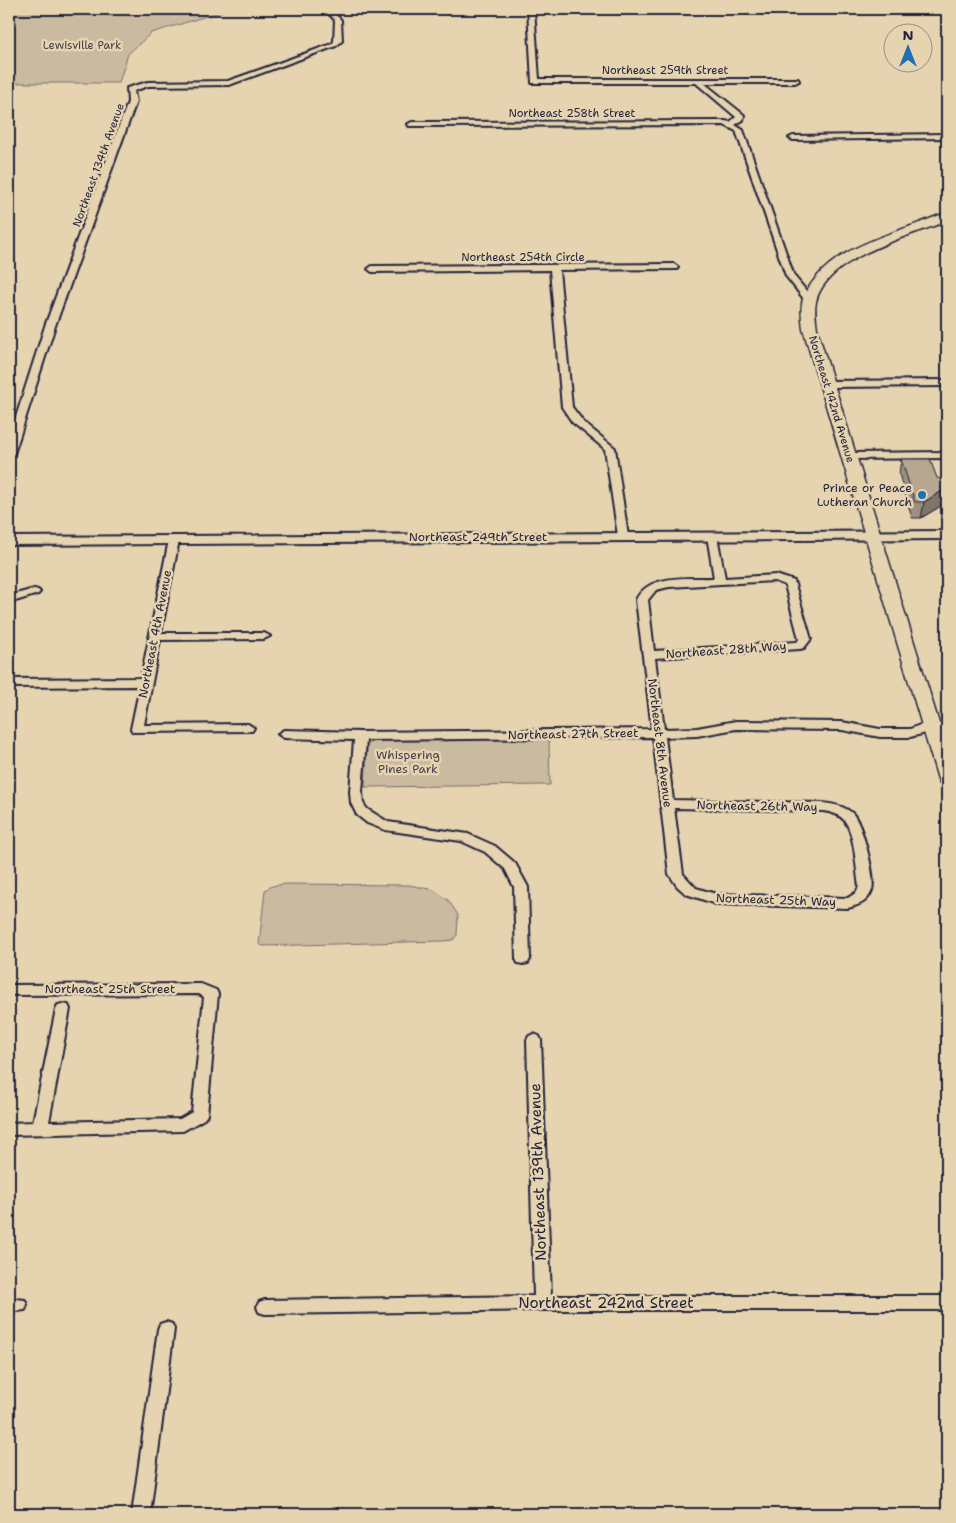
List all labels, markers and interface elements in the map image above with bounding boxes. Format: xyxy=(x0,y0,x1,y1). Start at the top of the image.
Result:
north arrow xyxy=(884,22,934,72)
text: N xyxy=(902,26,914,44)
park label: Lewisville Park xyxy=(43,38,121,53)
street label: Northeast 259th Street xyxy=(602,63,728,78)
street label: Northeast 134th Avenue xyxy=(69,101,128,229)
street label: Northeast 258th Street xyxy=(509,106,636,121)
street label: Northeast 254th Circle xyxy=(461,250,585,265)
street label: Northeast 142nd Avenue xyxy=(805,334,858,465)
place label: Prince or Peace Lutheran Church xyxy=(817,480,912,510)
marker: Prince or Peace Lutheran Church xyxy=(916,489,928,501)
street label: Northeast 249th Street xyxy=(409,529,547,545)
street label: Northeast 4th Avenue xyxy=(135,568,175,699)
street label: Northeast 28th Way xyxy=(665,638,787,662)
street label: Northeast 8th Avenue xyxy=(644,677,676,809)
street label: Northeast 27th Street xyxy=(508,725,638,743)
park label: Whispering Pines Park xyxy=(376,747,440,777)
street label: Northeast 26th Way xyxy=(696,797,818,815)
street label: Northeast 25th Way xyxy=(716,890,837,910)
street label: Northeast 25th Street xyxy=(45,981,175,997)
street label: Northeast 139th Avenue xyxy=(525,1083,551,1261)
street label: Northeast 242nd Street xyxy=(518,1293,694,1313)

